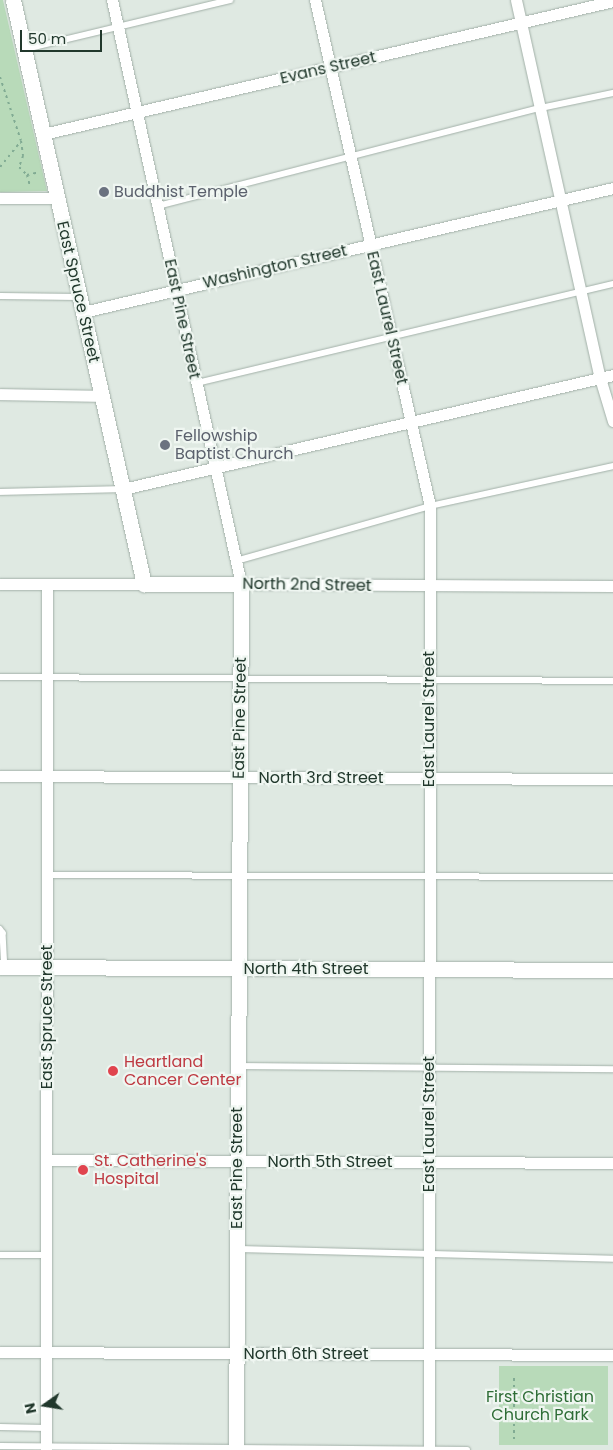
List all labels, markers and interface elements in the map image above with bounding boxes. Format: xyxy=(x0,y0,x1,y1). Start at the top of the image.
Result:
scale bar xyxy=(22,20,105,52)
text: 50 m xyxy=(28,28,66,49)
street label: Evans Street xyxy=(278,48,378,88)
place label: Buddhist Temple xyxy=(114,182,248,202)
marker: Buddhist Temple xyxy=(98,186,110,198)
street label: East Spruce Street xyxy=(52,219,104,365)
street label: Washington Street xyxy=(201,241,349,293)
street label: East Laurel Street xyxy=(362,249,412,387)
street label: East Pine Street xyxy=(160,257,204,381)
place label: Fellowship Baptist Church xyxy=(175,426,293,464)
marker: Fellowship Baptist Church xyxy=(159,439,171,451)
street label: North 2nd Street xyxy=(242,574,372,596)
street label: East Laurel Street xyxy=(419,651,439,787)
street label: East Pine Street xyxy=(229,657,251,779)
street label: North 3rd Street xyxy=(258,768,384,788)
street label: East Spruce Street xyxy=(37,945,57,1089)
street label: North 4th Street xyxy=(243,959,369,979)
place label: Heartland Cancer Center xyxy=(124,1052,242,1090)
street label: East Laurel Street xyxy=(419,1056,439,1192)
marker: Heartland Cancer Center xyxy=(106,1064,120,1078)
street label: East Pine Street xyxy=(227,1107,247,1229)
place label: St. Catherine's Hospital xyxy=(94,1151,207,1189)
street label: North 5th Street xyxy=(267,1152,393,1172)
marker: St. Catherine's Hospital xyxy=(76,1163,90,1177)
street label: North 6th Street xyxy=(243,1344,369,1364)
north arrow xyxy=(20,1380,70,1430)
park label: First Christian Church Park xyxy=(486,1387,594,1425)
text: N xyxy=(19,1401,41,1416)

